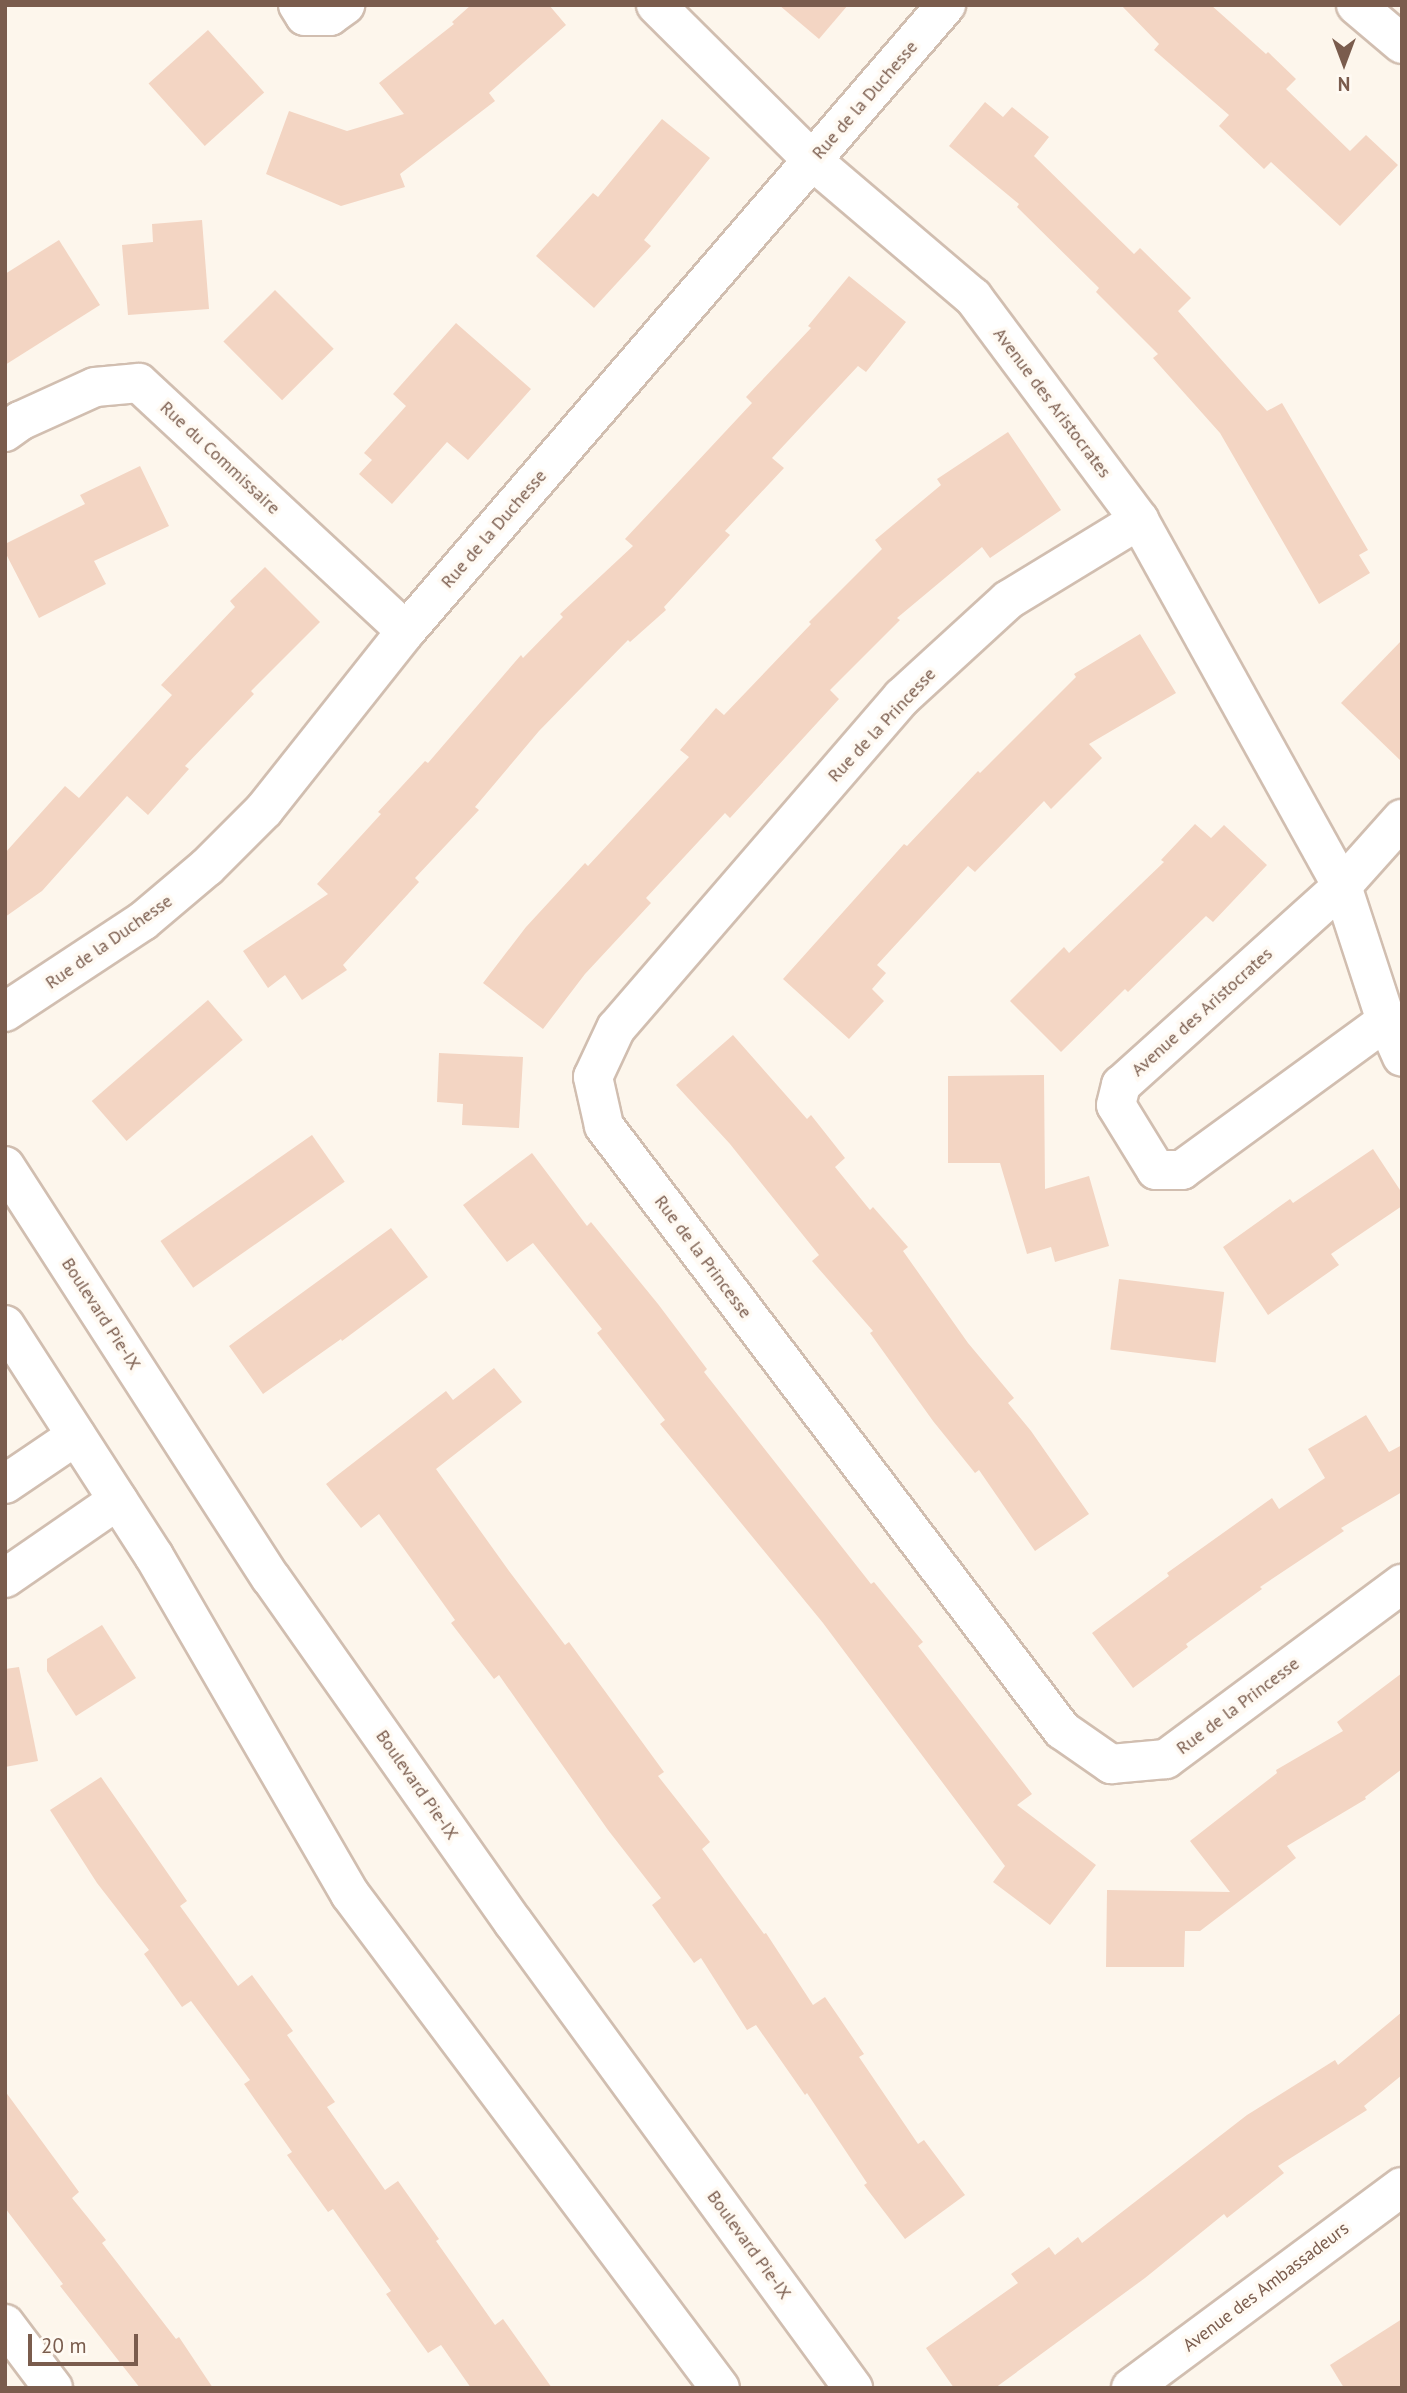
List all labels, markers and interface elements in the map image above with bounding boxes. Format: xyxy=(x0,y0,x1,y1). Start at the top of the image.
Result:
north arrow xyxy=(1309,28,1379,98)
street label: Rue de la Duchesse xyxy=(808,36,922,164)
text: N xyxy=(1338,72,1350,96)
street label: Avenue des Aristocrates xyxy=(988,324,1116,482)
street label: Rue du Commissaire xyxy=(156,397,284,519)
street label: Rue de la Duchesse xyxy=(437,465,551,593)
street label: Rue de la Princesse xyxy=(824,663,940,787)
street label: Rue de la Duchesse xyxy=(41,890,177,994)
street label: Avenue des Aristocrates xyxy=(1127,943,1277,1081)
street label: Rue de la Princesse xyxy=(650,1191,756,1323)
street label: Boulevard Pie-IX xyxy=(57,1254,145,1374)
street label: Rue de la Princesse xyxy=(1172,1653,1304,1759)
street label: Boulevard Pie-IX xyxy=(371,1726,463,1844)
street label: Boulevard Pie-IX xyxy=(702,2186,796,2304)
street label: Avenue des Ambassadeurs xyxy=(1179,2217,1353,2357)
scale bar xyxy=(32,2320,142,2364)
text: 20 m xyxy=(41,2332,87,2359)

